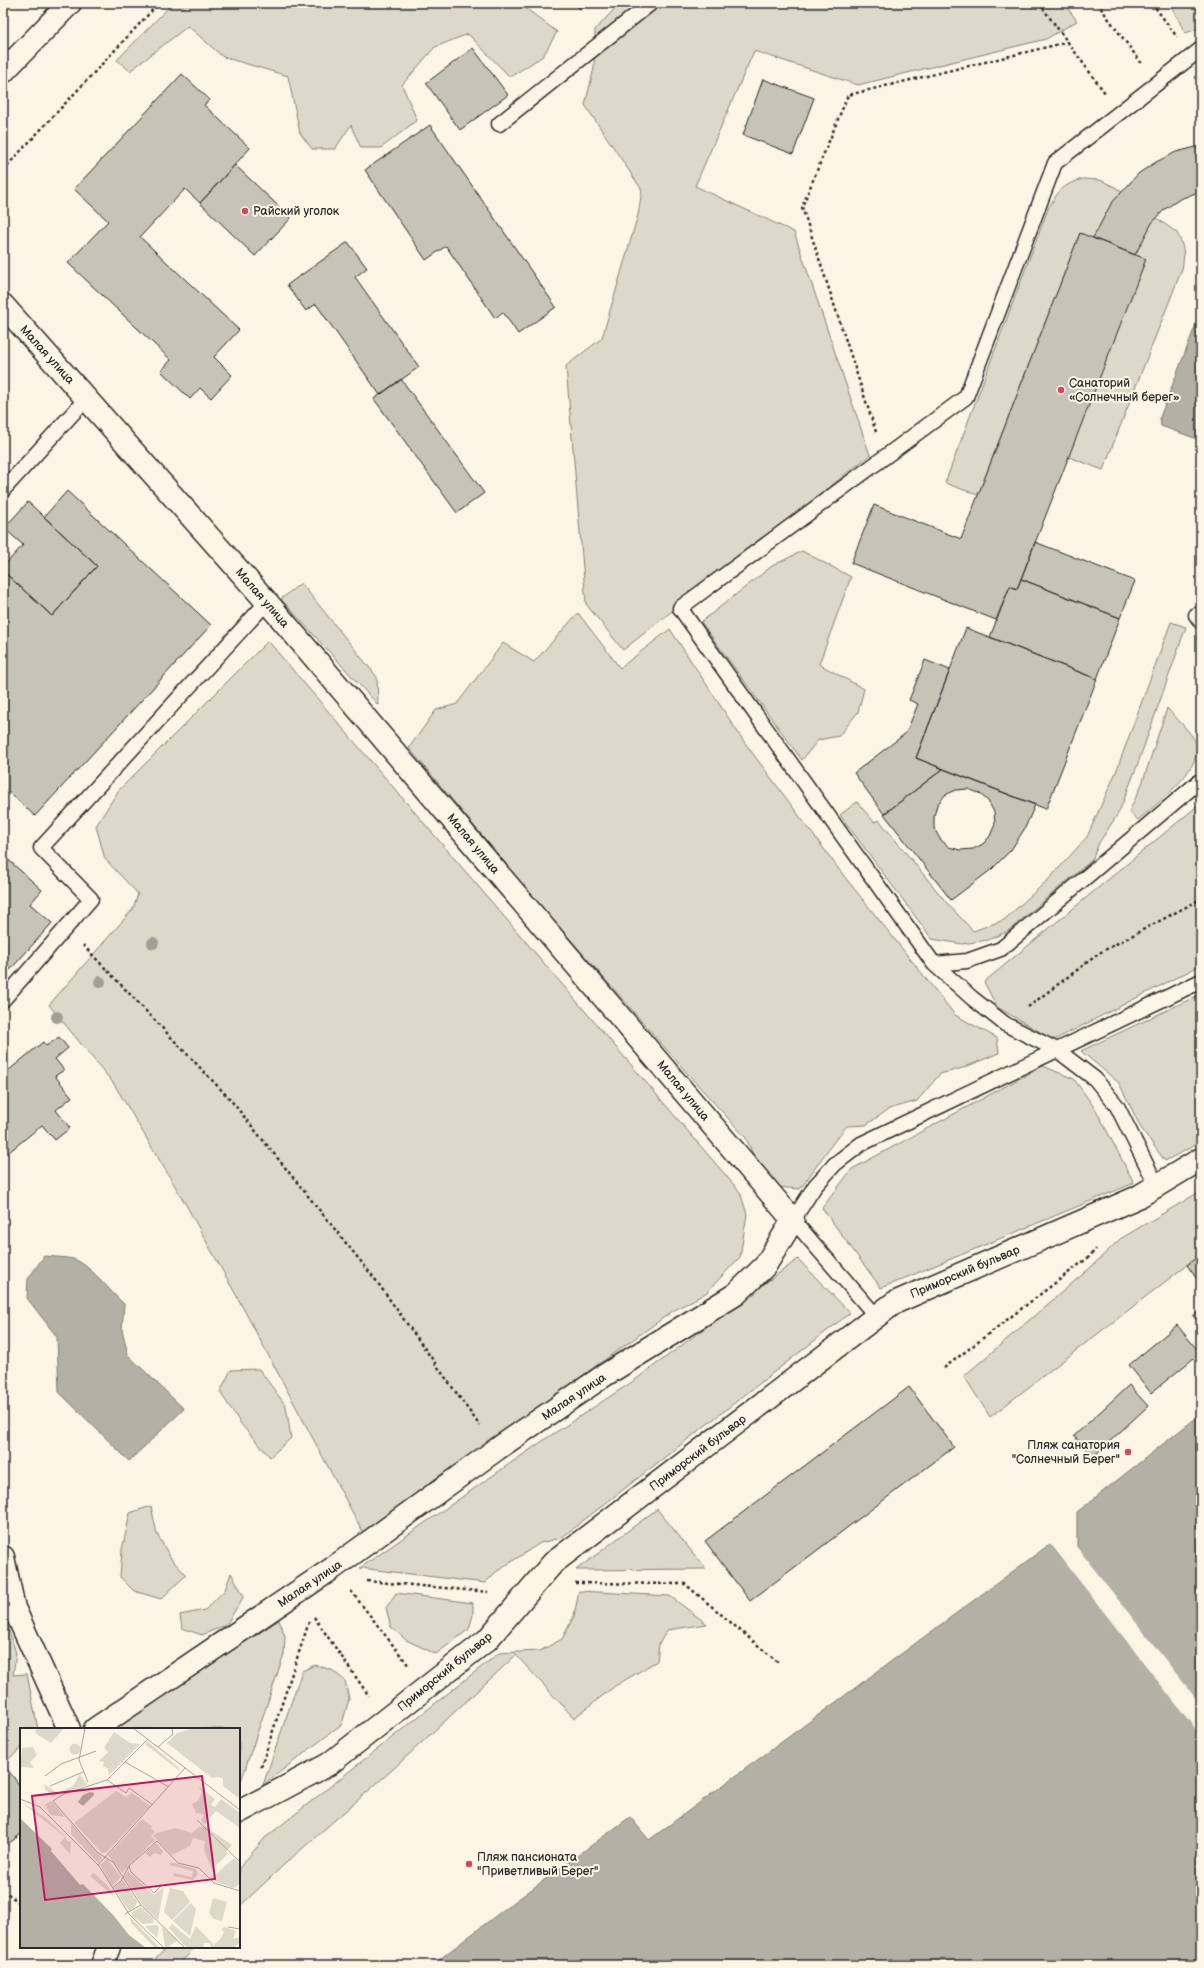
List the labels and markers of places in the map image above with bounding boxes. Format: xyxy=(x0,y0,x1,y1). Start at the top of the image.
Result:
place label: Райский уголок xyxy=(253,204,340,219)
marker: Райский уголок xyxy=(240,206,250,216)
place label: Санаторий «Солнечный берег» xyxy=(1069,376,1180,405)
marker: Санаторий «Солнечный берег» xyxy=(1056,385,1066,395)
place label: Пляж санатория "Солнечный Берег" xyxy=(1012,1438,1120,1467)
marker: Пляж санатория "Солнечный Берег" xyxy=(1123,1447,1133,1457)
place label: Пляж пансионата "Приветливый Берег" xyxy=(477,1850,599,1879)
marker: Пляж пансионата "Приветливый Берег" xyxy=(464,1859,474,1869)

